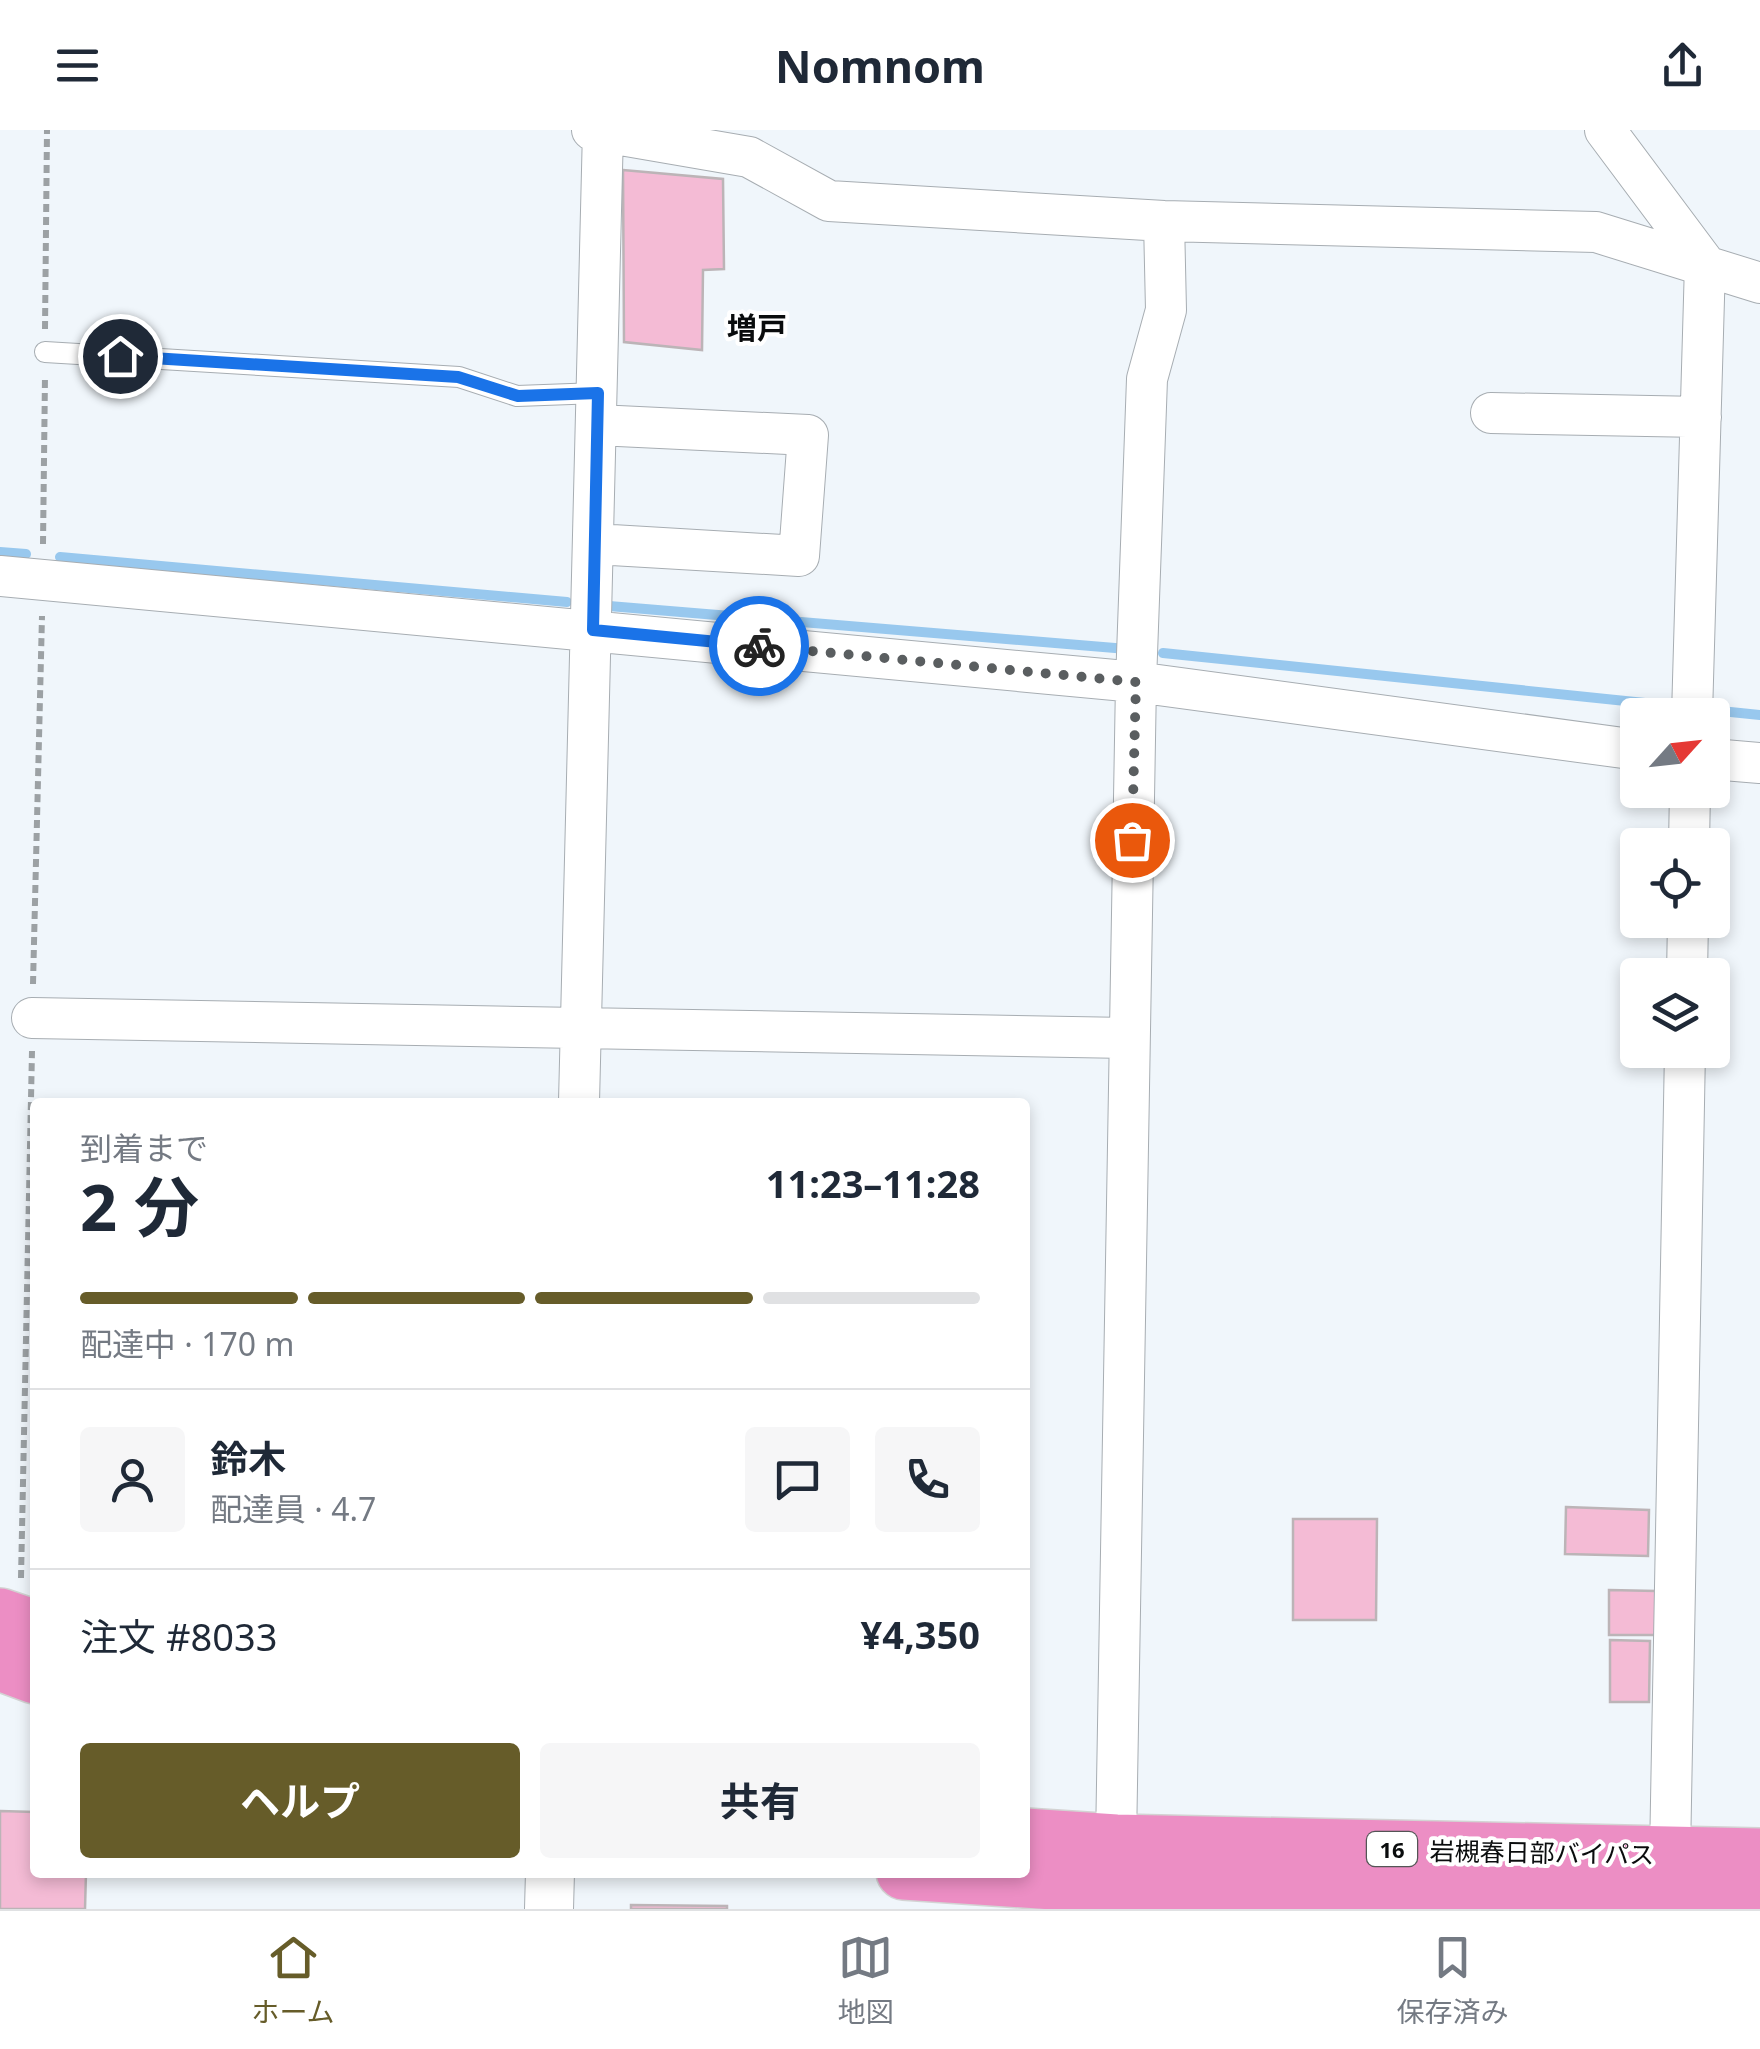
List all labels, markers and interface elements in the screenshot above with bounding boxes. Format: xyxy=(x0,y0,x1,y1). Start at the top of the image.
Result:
text: Nomnom xyxy=(775,35,985,96)
icon: menu xyxy=(50,38,105,93)
icon: share xyxy=(1655,38,1710,93)
district label: 増戸 xyxy=(727,307,787,348)
pin xyxy=(78,314,163,399)
icon: home xyxy=(93,329,148,384)
courier xyxy=(709,596,809,696)
icon: bike xyxy=(732,619,787,674)
north arrow xyxy=(1620,698,1730,808)
map controls xyxy=(1620,698,1730,1068)
pin xyxy=(1090,798,1175,883)
icon: bag xyxy=(1105,813,1160,868)
button: locate xyxy=(1620,828,1730,938)
button: layers xyxy=(1620,958,1730,1068)
text: 到着まで xyxy=(80,1126,208,1169)
text: 11:23–11:28 xyxy=(766,1157,980,1209)
text: 2 分 xyxy=(80,1162,199,1250)
text: 配達中 · 170 m xyxy=(80,1322,294,1365)
button: person xyxy=(80,1427,185,1532)
button: chat xyxy=(745,1427,850,1532)
button: phone xyxy=(875,1427,980,1532)
text: 鈴木 xyxy=(210,1432,286,1484)
text: 配達員 · 4.7 xyxy=(210,1487,376,1530)
text: ¥4,350 xyxy=(860,1608,980,1660)
text: 注文 #8033 xyxy=(80,1610,277,1662)
button: ヘルプ xyxy=(80,1743,520,1858)
button: 共有 xyxy=(540,1743,980,1858)
road number: 16 xyxy=(1367,1832,1417,1866)
street label: 岩槻春日部バイパス xyxy=(1429,1833,1655,1871)
tab: ホーム xyxy=(251,1930,335,2030)
tab: 地図 xyxy=(838,1930,894,2030)
tab: 保存済み xyxy=(1396,1930,1509,2030)

